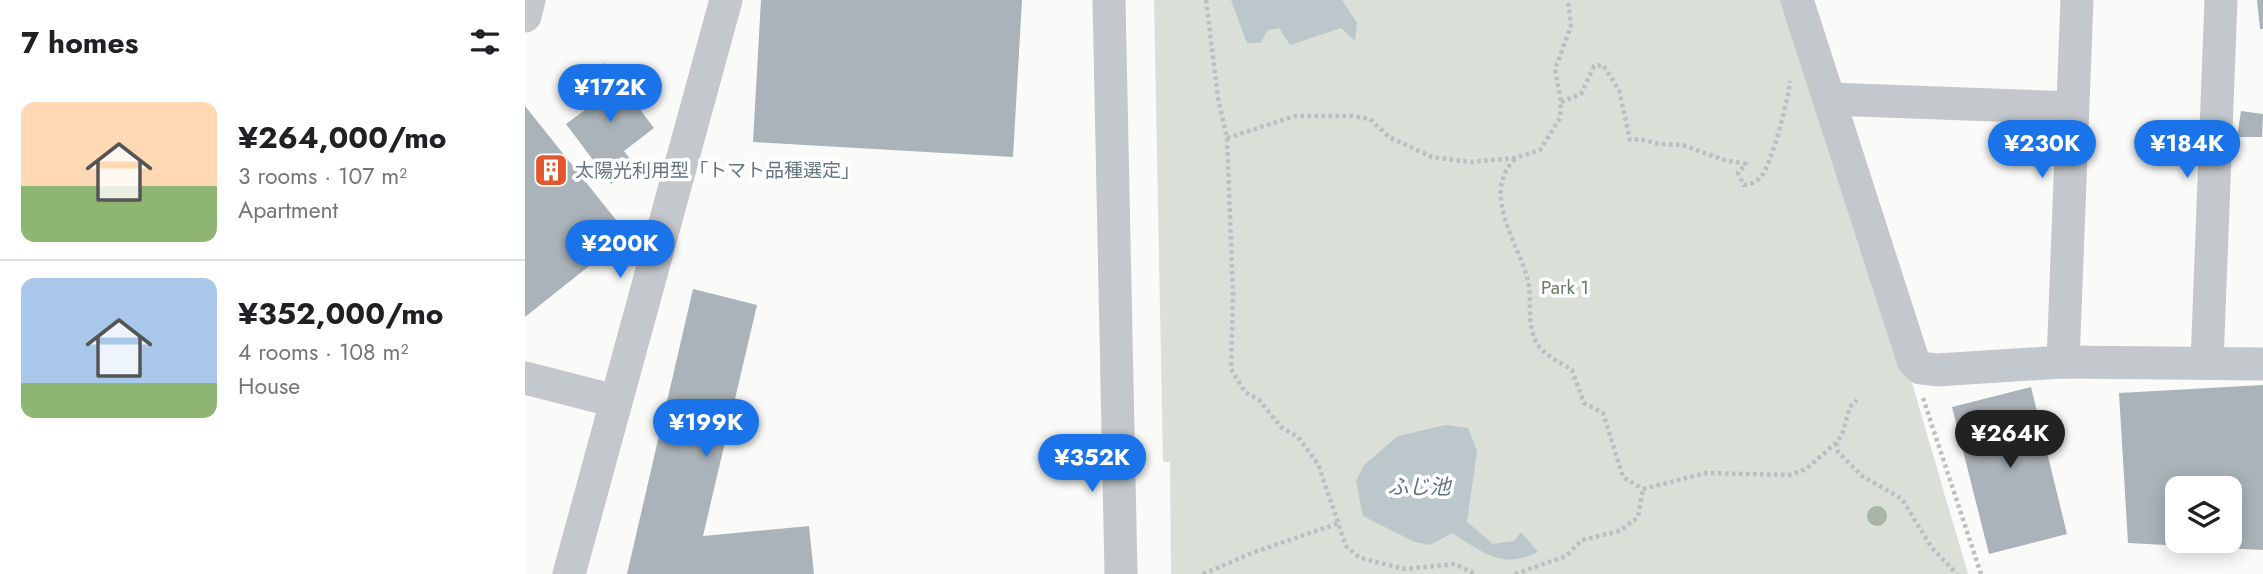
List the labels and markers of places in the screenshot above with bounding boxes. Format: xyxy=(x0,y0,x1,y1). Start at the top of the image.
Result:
pin: ¥172K xyxy=(561,64,659,124)
pin: ¥230K xyxy=(1993,120,2091,180)
pin: ¥184K xyxy=(2138,120,2236,180)
building icon: 太陽光利用型「トマト品種選定」 xyxy=(532,151,570,189)
place label: 太陽光利用型「トマト品種選定」 xyxy=(575,157,860,184)
pin: ¥200K xyxy=(571,220,669,280)
pin: ¥199K xyxy=(657,400,755,459)
pin: ¥264K xyxy=(1961,410,2059,470)
pin: ¥352K xyxy=(1043,434,1141,494)

